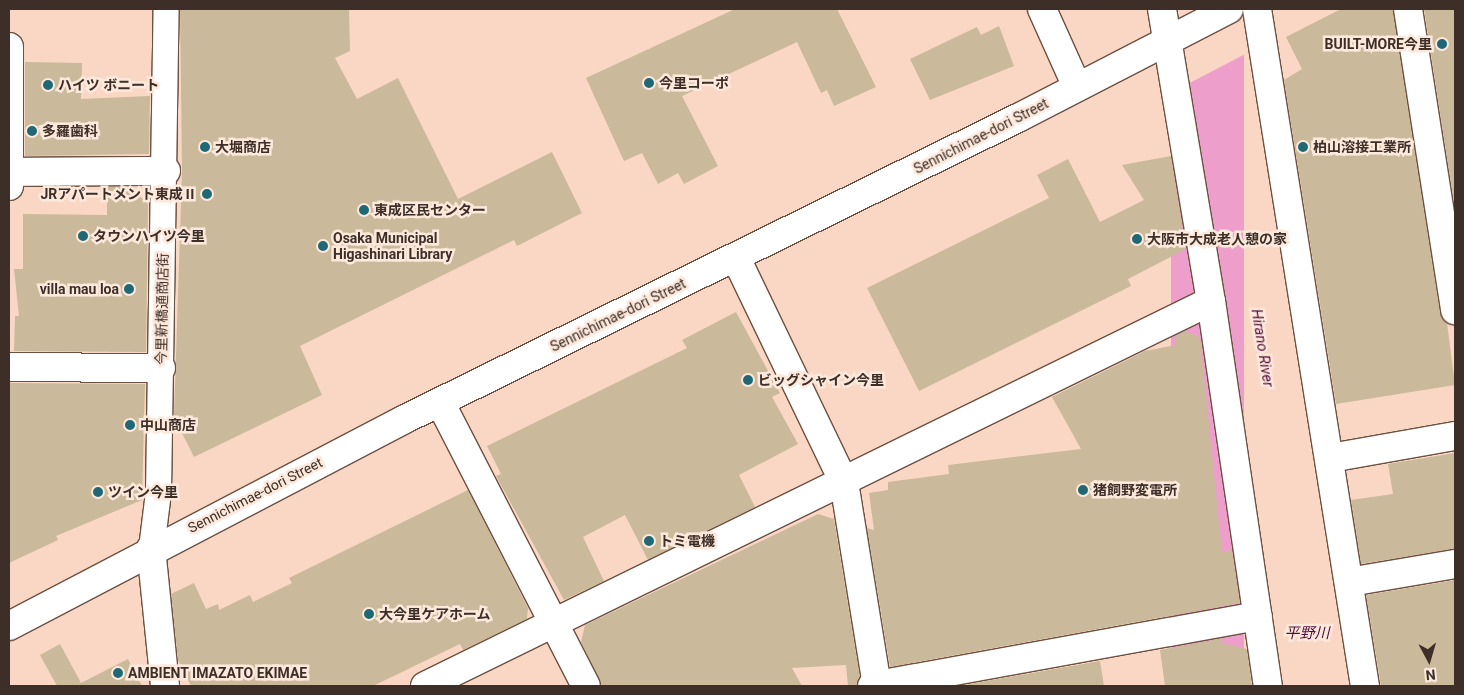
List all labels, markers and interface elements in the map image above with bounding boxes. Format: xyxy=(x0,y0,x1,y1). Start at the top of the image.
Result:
place label: BUILT-MORE今里 xyxy=(1325,36,1432,52)
marker: BUILT-MORE今里 xyxy=(1436,38,1448,50)
place label: 今里コーポ xyxy=(659,75,729,91)
place label: ハイツ ボニート xyxy=(58,77,159,93)
marker: 今里コーポ xyxy=(643,77,655,89)
marker: ハイツ ボニート xyxy=(42,79,54,91)
street label: Sennichimae-dori Street xyxy=(911,95,1051,177)
place label: 多羅歯科 xyxy=(42,123,98,139)
marker: 多羅歯科 xyxy=(26,125,38,137)
place label: 大堀商店 xyxy=(215,139,271,155)
place label: 柏山溶接工業所 xyxy=(1313,139,1411,155)
marker: 大堀商店 xyxy=(199,141,211,153)
marker: 柏山溶接工業所 xyxy=(1297,141,1309,153)
place label: JRアパートメント東成Ⅱ xyxy=(40,186,197,202)
marker: JRアパートメント東成Ⅱ xyxy=(201,188,213,200)
place label: 東成区民センター xyxy=(374,202,486,218)
marker: 東成区民センター xyxy=(358,204,370,216)
place label: タウンハイツ今里 xyxy=(93,228,205,244)
marker: タウンハイツ今里 xyxy=(77,230,89,242)
place label: Osaka Municipal Higashinari Library xyxy=(333,230,452,262)
place label: 大阪市大成老人憩の家 xyxy=(1147,231,1287,247)
marker: 大阪市大成老人憩の家 xyxy=(1131,233,1143,245)
marker: Osaka Municipal Higashinari Library xyxy=(317,240,329,252)
street label: 今里新橋通商店街 xyxy=(153,253,171,365)
street label: Sennichimae-dori Street xyxy=(548,275,688,355)
place label: villa mau loa xyxy=(40,281,119,297)
marker: villa mau loa xyxy=(123,283,135,295)
water label: Hirano River xyxy=(1247,308,1277,388)
place label: ビッグシャイン今里 xyxy=(758,372,884,388)
marker: ビッグシャイン今里 xyxy=(742,374,754,386)
place label: 中山商店 xyxy=(140,417,196,433)
marker: 中山商店 xyxy=(124,419,136,431)
street label: Sennichimae-dori Street xyxy=(185,454,325,536)
place label: 猪飼野変電所 xyxy=(1093,482,1177,498)
place label: ツイン今里 xyxy=(108,484,178,500)
marker: 猪飼野変電所 xyxy=(1077,484,1089,496)
marker: ツイン今里 xyxy=(92,486,104,498)
place label: トミ電機 xyxy=(659,533,715,549)
marker: トミ電機 xyxy=(643,535,655,547)
place label: 大今里ケアホーム xyxy=(379,606,491,622)
marker: 大今里ケアホーム xyxy=(363,608,375,620)
water label: 平野川 xyxy=(1285,625,1329,643)
north arrow xyxy=(1404,635,1454,685)
place label: AMBIENT IMAZATO EKIMAE xyxy=(128,665,308,681)
text: N xyxy=(1425,666,1436,683)
marker: AMBIENT IMAZATO EKIMAE xyxy=(112,667,124,679)

